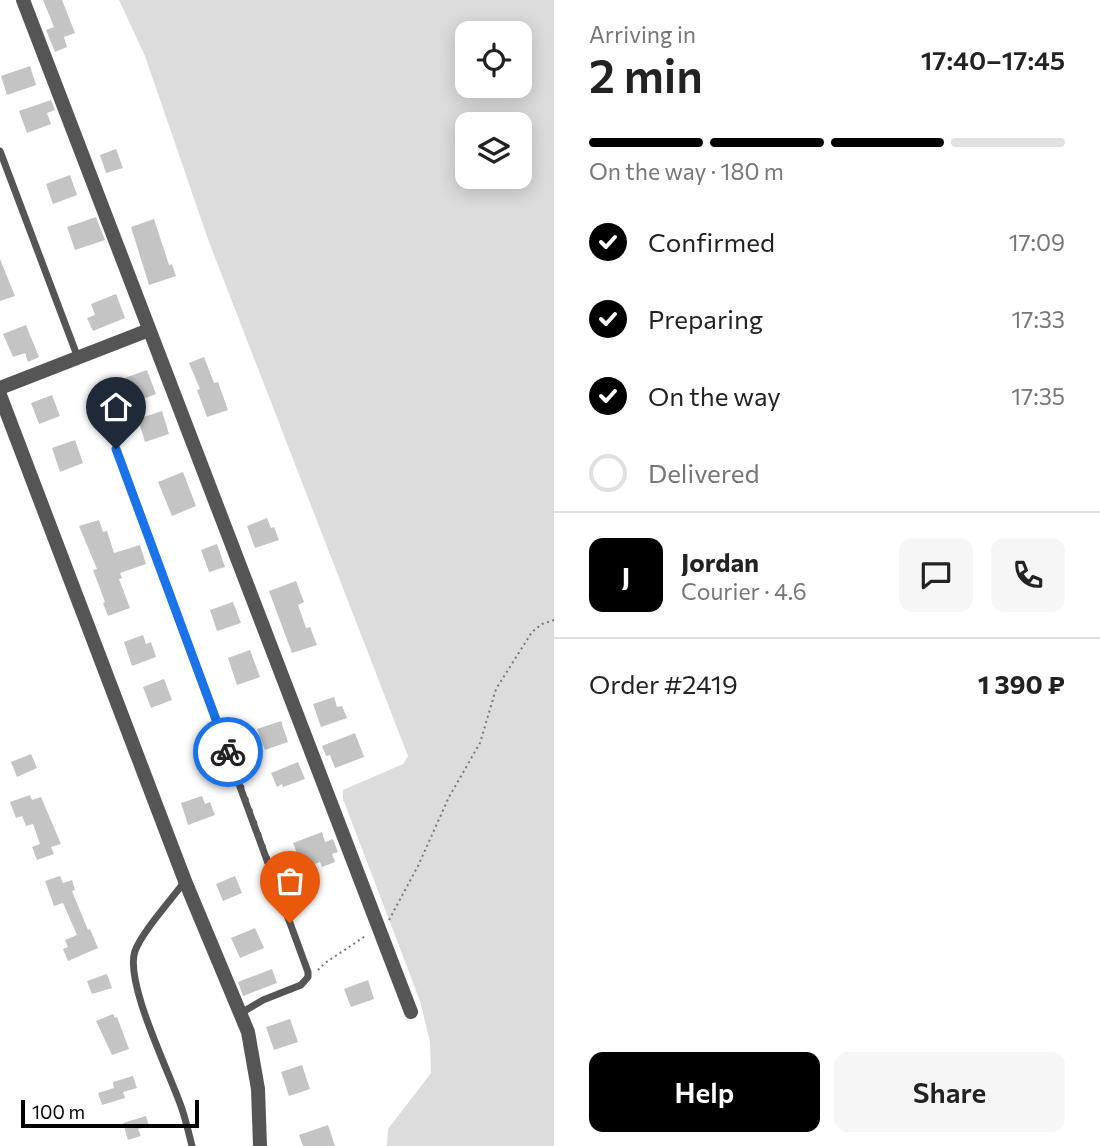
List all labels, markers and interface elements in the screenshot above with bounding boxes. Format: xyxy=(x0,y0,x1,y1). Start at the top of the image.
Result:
text: Arriving in xyxy=(589,20,696,48)
map controls xyxy=(455,21,532,189)
button: locate xyxy=(455,21,532,98)
text: 17:40–17:45 xyxy=(921,44,1065,75)
text: 2 min xyxy=(589,46,703,102)
button: layers xyxy=(455,112,532,189)
text: On the way · 180 m xyxy=(589,157,784,185)
icon: check xyxy=(589,223,627,261)
text: Confirmed xyxy=(648,226,775,257)
text: 17:09 xyxy=(1009,228,1065,256)
icon: check xyxy=(589,300,627,338)
text: Preparing xyxy=(648,303,763,334)
text: 17:33 xyxy=(1011,305,1065,333)
pin xyxy=(86,377,146,449)
icon: check xyxy=(589,377,627,415)
text: On the way xyxy=(648,380,781,411)
text: 17:35 xyxy=(1011,382,1065,410)
icon: home xyxy=(97,388,135,426)
text: Delivered xyxy=(648,457,759,488)
button: chat xyxy=(899,538,973,612)
button: phone xyxy=(991,538,1065,612)
text: Jordan xyxy=(681,546,759,577)
text: J xyxy=(622,560,630,591)
text: Courier · 4.6 xyxy=(681,577,807,605)
text: Order #2419 xyxy=(589,668,738,699)
text: 1 390 ₽ xyxy=(978,668,1065,699)
courier xyxy=(193,717,263,787)
icon: bike xyxy=(209,733,247,771)
pin xyxy=(260,851,320,923)
icon: bag xyxy=(271,862,309,900)
button: Help xyxy=(589,1052,820,1132)
button: Share xyxy=(834,1052,1065,1132)
scale bar xyxy=(21,1097,200,1129)
text: 100 m xyxy=(32,1100,85,1123)

